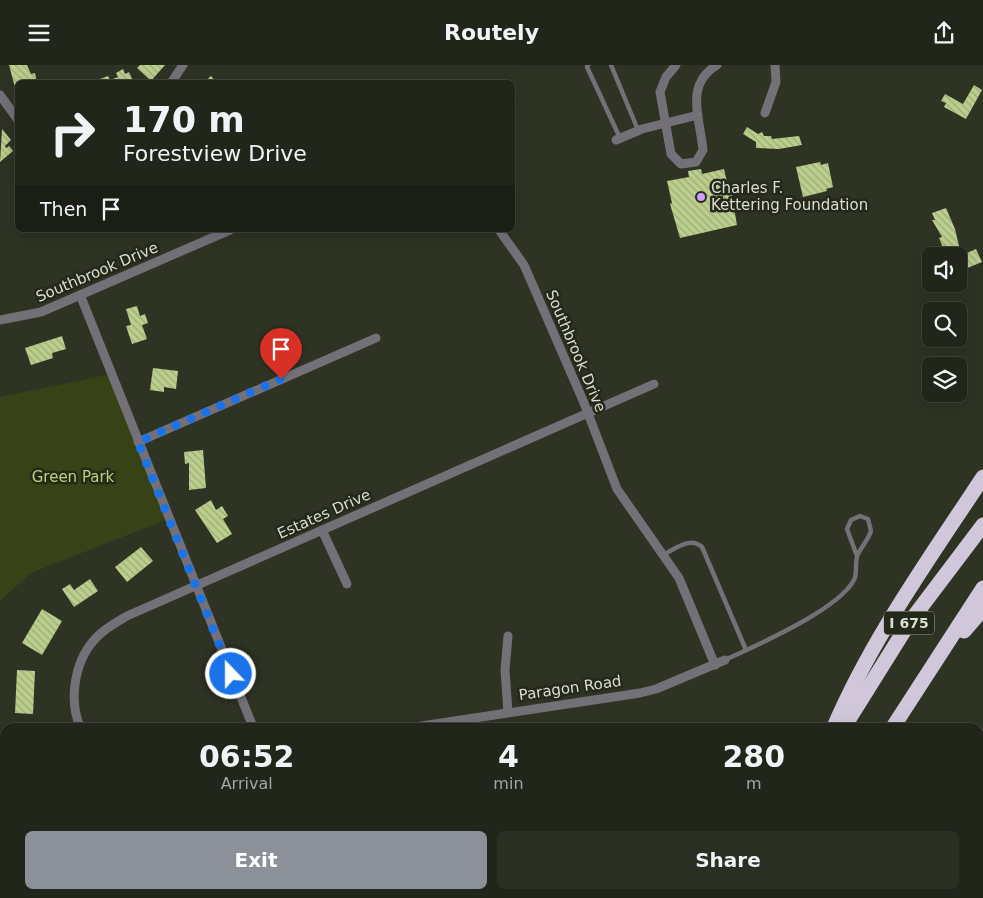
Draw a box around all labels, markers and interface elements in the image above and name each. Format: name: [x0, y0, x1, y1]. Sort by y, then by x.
icon: menu: [25, 19, 53, 47]
icon: share: [930, 19, 958, 47]
text: Routely: [444, 20, 539, 45]
icon: right: [40, 100, 105, 165]
text: 170 m: [123, 100, 245, 140]
text: Forestview Drive: [123, 141, 307, 166]
place label: Charles F. Kettering Foundation: [711, 179, 868, 214]
marker: Charles F. Kettering Foundation: [695, 191, 707, 203]
icon: arrive: [97, 195, 125, 223]
text: Then: [40, 198, 87, 220]
street label: Southbrook Drive: [33, 238, 161, 306]
map controls: [922, 247, 967, 402]
button: sound: [922, 247, 967, 292]
street label: Southbrook Drive: [542, 287, 610, 415]
button: search: [922, 302, 967, 347]
pin: [260, 328, 302, 379]
icon: arrive: [267, 335, 295, 363]
button: layers: [922, 357, 967, 402]
park label: Green Park: [32, 468, 115, 486]
street label: Estates Drive: [275, 485, 373, 543]
road number: I 675: [884, 611, 934, 635]
position arrow: [204, 647, 256, 699]
street label: Paragon Road: [517, 672, 623, 704]
text: 06:52: [199, 739, 294, 774]
text: 4: [498, 739, 519, 774]
text: 280: [722, 739, 785, 774]
text: Arrival: [221, 774, 273, 793]
text: min: [493, 774, 524, 793]
text: m: [746, 774, 762, 793]
button: Exit: [25, 831, 487, 889]
button: Share: [497, 831, 959, 889]

